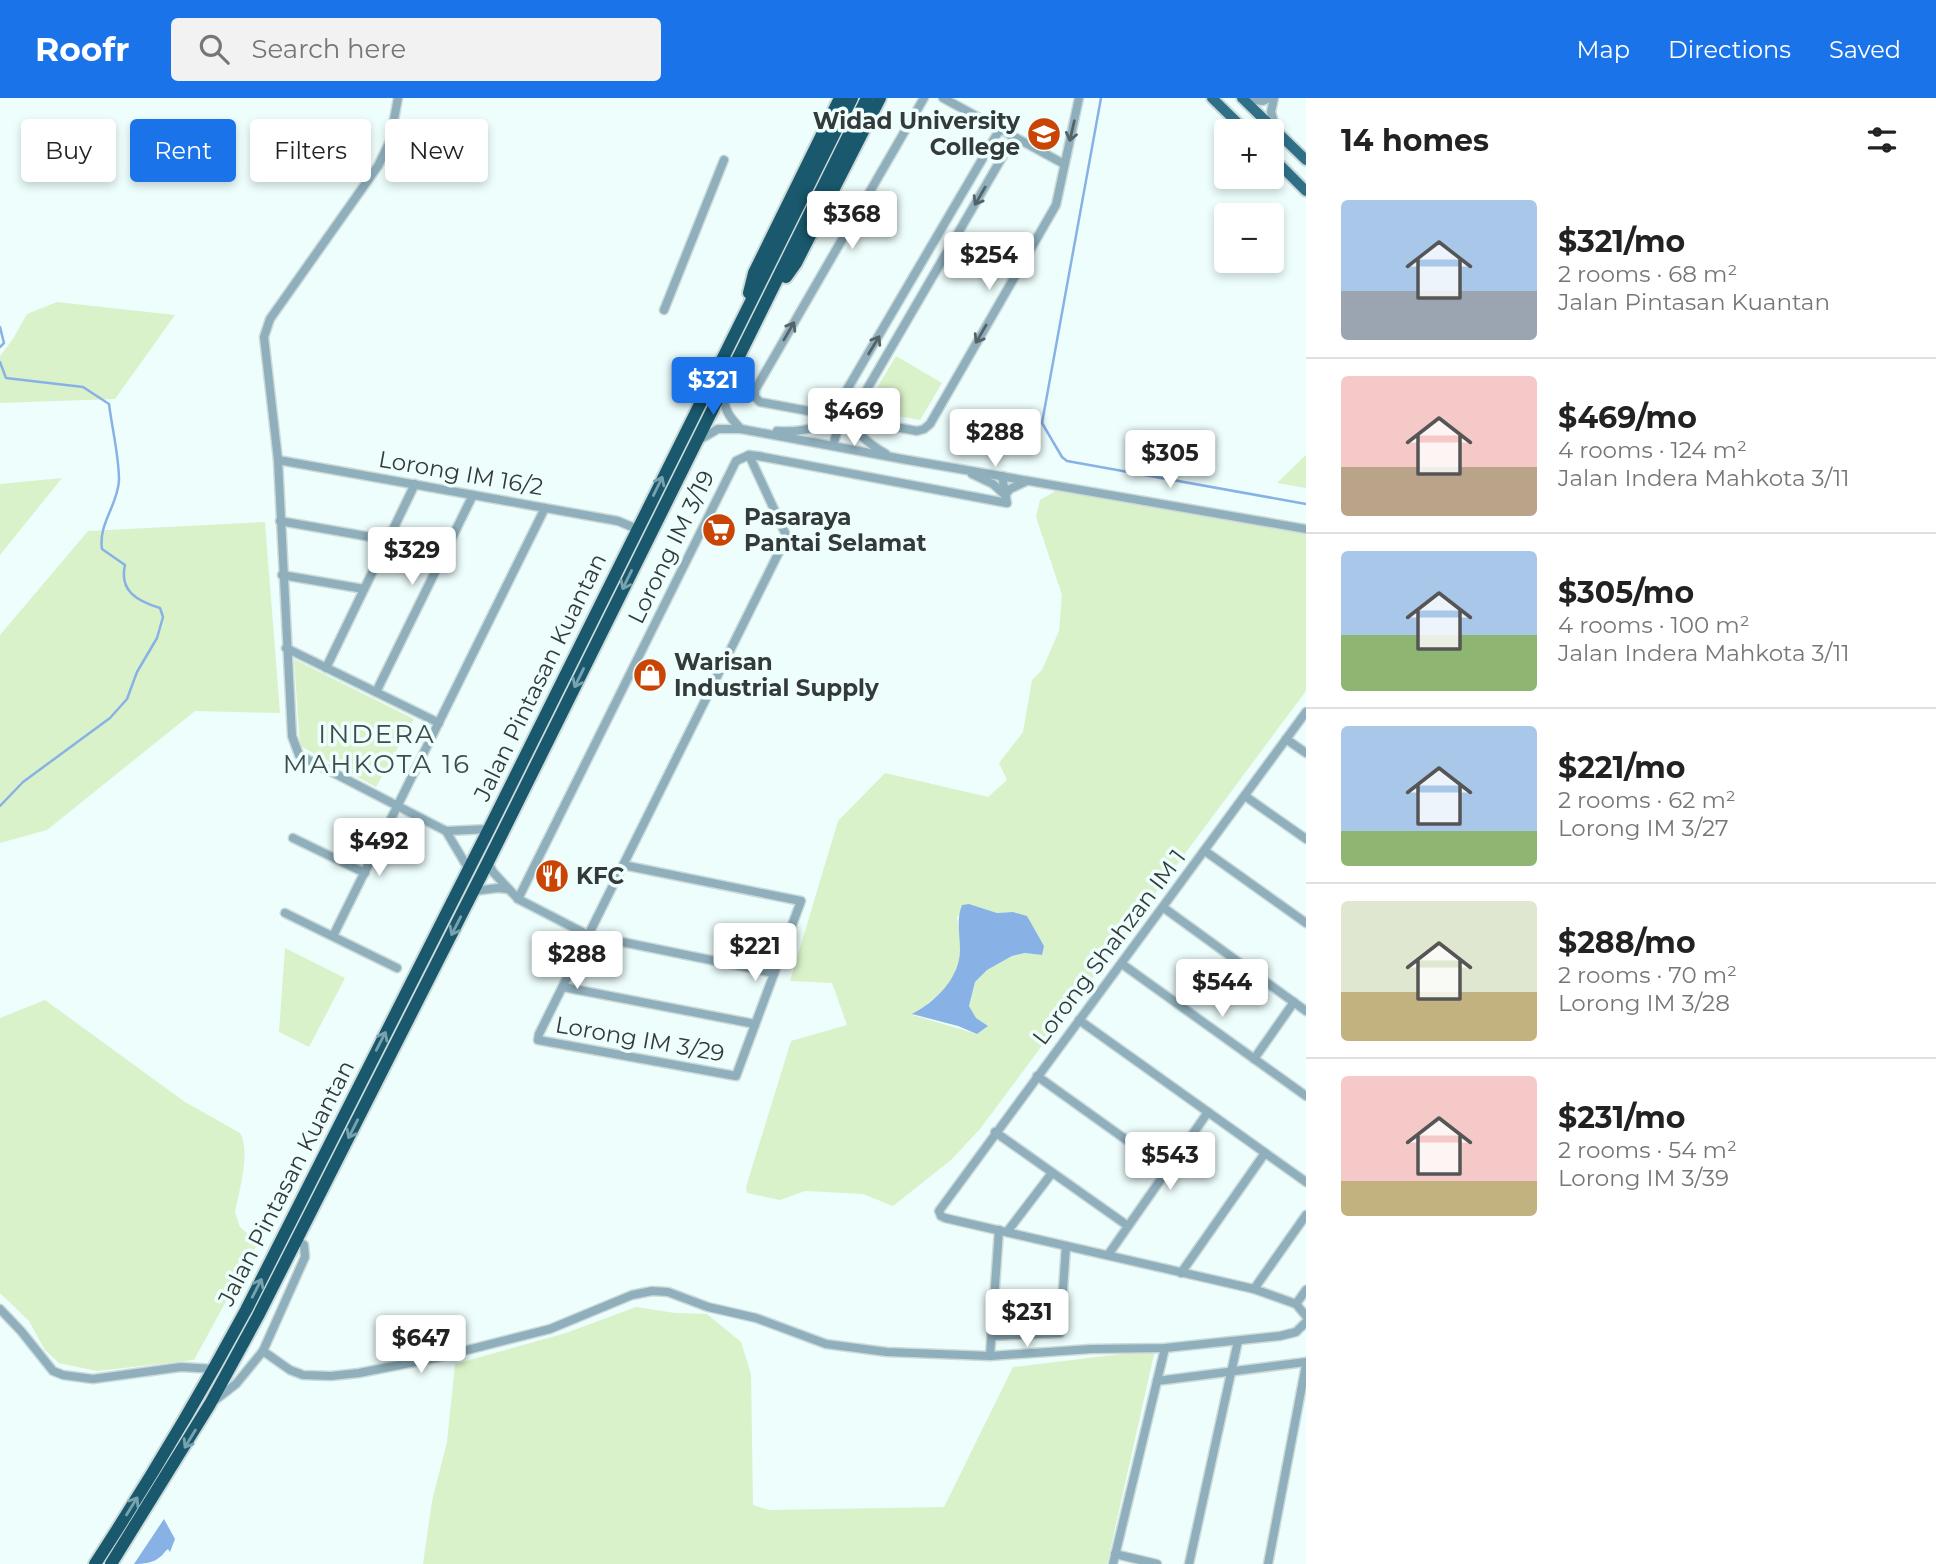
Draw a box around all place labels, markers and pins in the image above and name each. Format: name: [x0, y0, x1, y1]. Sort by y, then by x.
place label: Widad University College: [813, 107, 1020, 161]
school or university icon: Widad University College: [1025, 115, 1063, 153]
pin: $368: [811, 192, 893, 251]
pin: $254: [948, 232, 1030, 292]
pin: $321: [672, 358, 754, 417]
pin: $469: [813, 388, 895, 448]
pin: $288: [954, 410, 1036, 469]
pin: $305: [1129, 430, 1211, 490]
place label: Pasaraya Pantai Selamat: [744, 503, 926, 557]
supermarket icon: Pasaraya Pantai Selamat: [700, 511, 738, 549]
pin: $329: [371, 528, 453, 587]
place label: Warisan Industrial Supply: [674, 648, 879, 702]
shop icon: Warisan Industrial Supply: [631, 656, 669, 694]
pin: $492: [338, 818, 420, 878]
restaurant icon: KFC: [533, 857, 571, 895]
place label: KFC: [576, 862, 625, 890]
pin: $221: [714, 924, 796, 983]
pin: $288: [536, 932, 618, 991]
pin: $544: [1181, 960, 1263, 1019]
pin: $543: [1129, 1132, 1211, 1192]
pin: $231: [986, 1290, 1068, 1349]
pin: $647: [380, 1316, 462, 1375]

